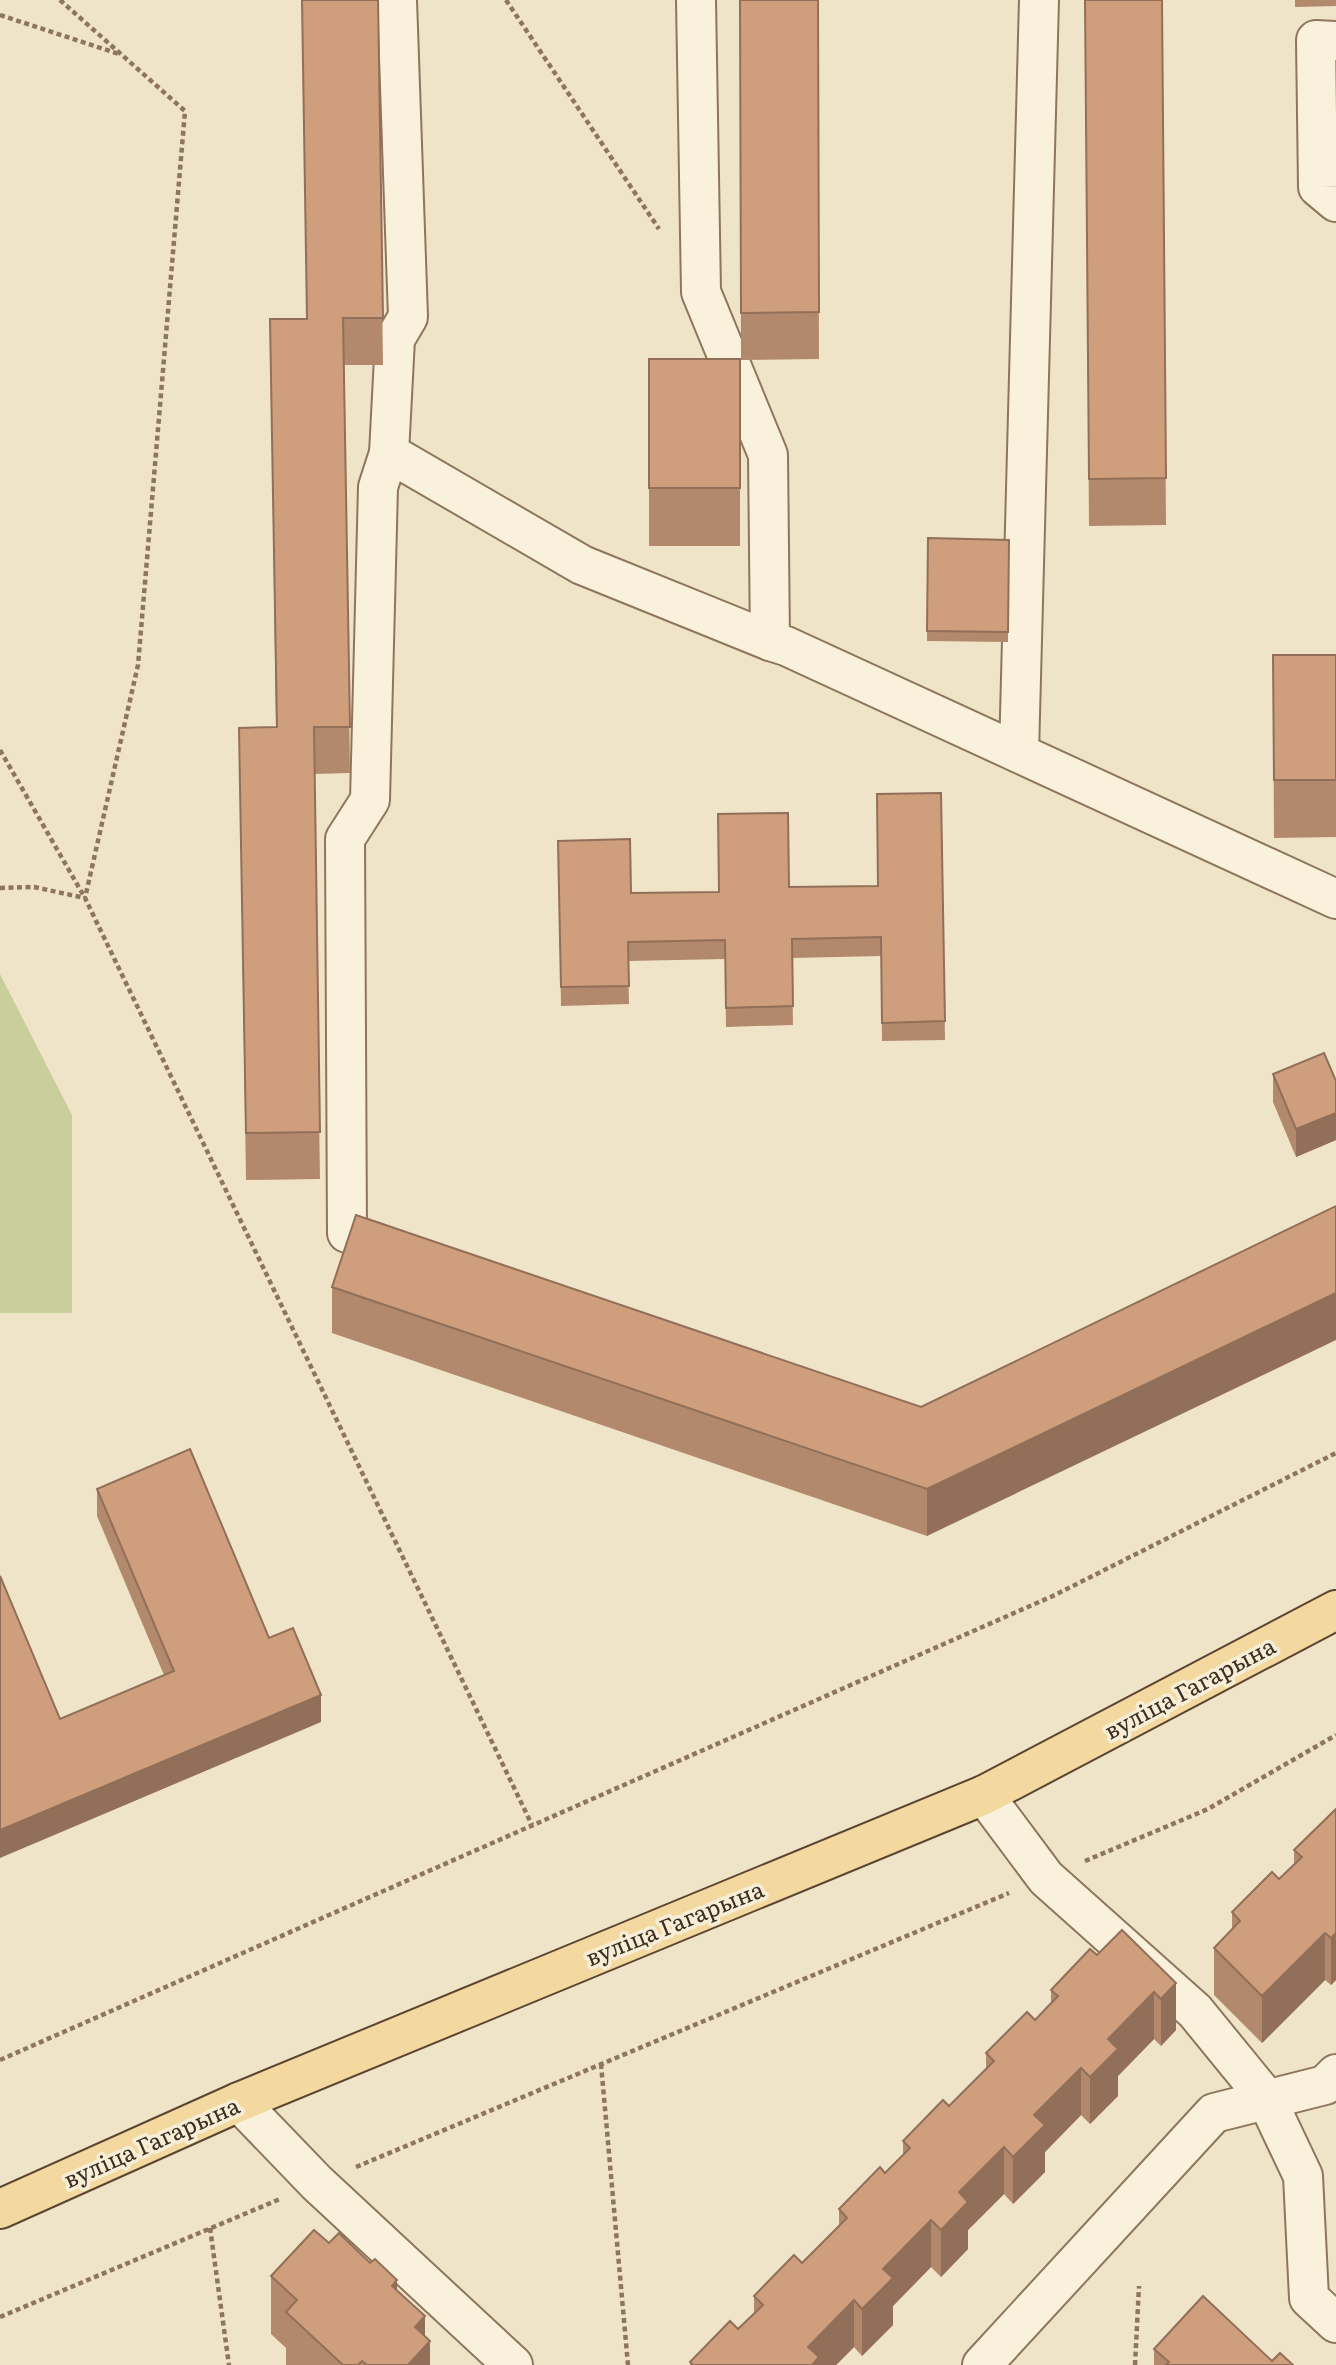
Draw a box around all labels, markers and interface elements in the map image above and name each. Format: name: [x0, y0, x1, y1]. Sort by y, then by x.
street label: вуліца Гагарына: [1097, 1627, 1281, 1747]
street label: вуліца Гагарына: [580, 1871, 769, 1973]
street label: вуліца Гагарына: [58, 2087, 245, 2195]

